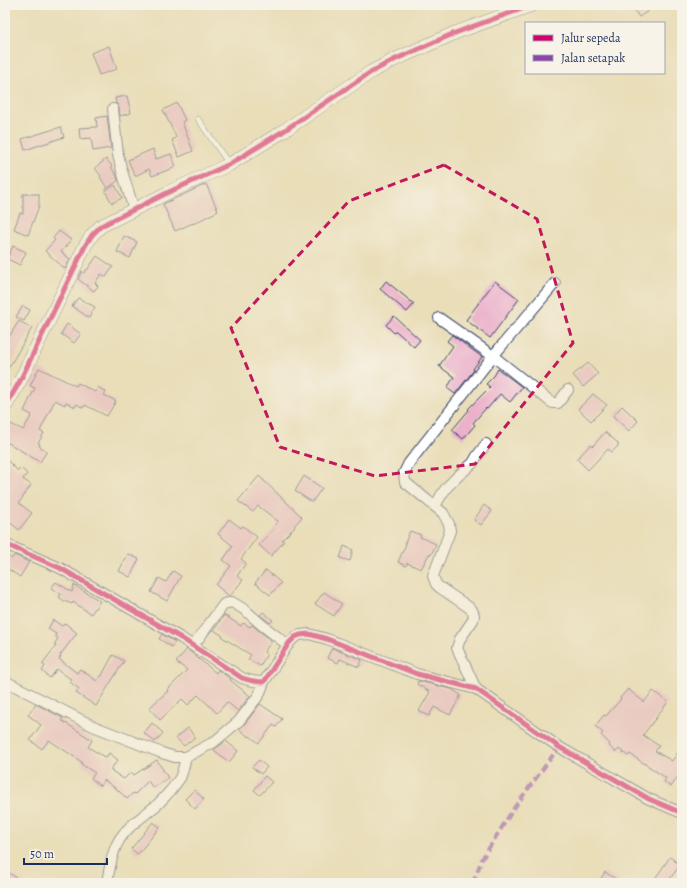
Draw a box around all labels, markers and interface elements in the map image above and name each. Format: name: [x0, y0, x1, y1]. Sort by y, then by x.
legend: [525, 22, 665, 74]
text: Jalur sepeda: [561, 30, 621, 46]
text: Jalan setapak: [561, 50, 625, 66]
scale bar: [24, 840, 107, 866]
text: 50 m: [30, 846, 54, 862]

